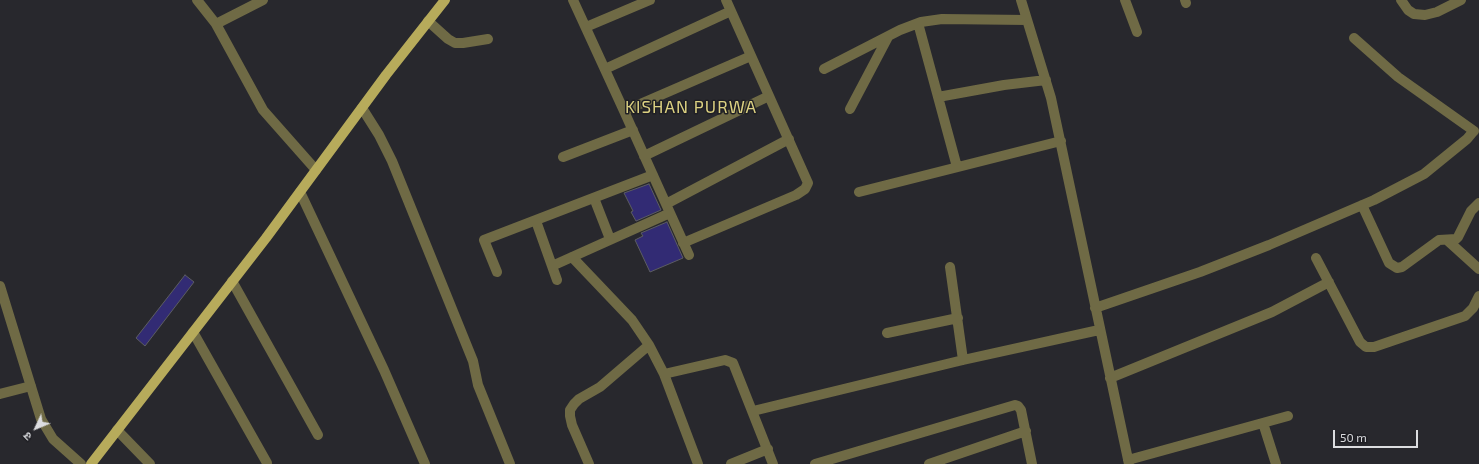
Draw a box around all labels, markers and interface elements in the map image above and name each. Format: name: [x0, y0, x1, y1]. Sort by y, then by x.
district label: KISHAN PURWA: [625, 97, 757, 117]
north arrow: [16, 408, 56, 448]
scale bar: [1335, 422, 1420, 448]
text: उ: [20, 430, 34, 444]
text: 50 m: [1340, 430, 1367, 444]

